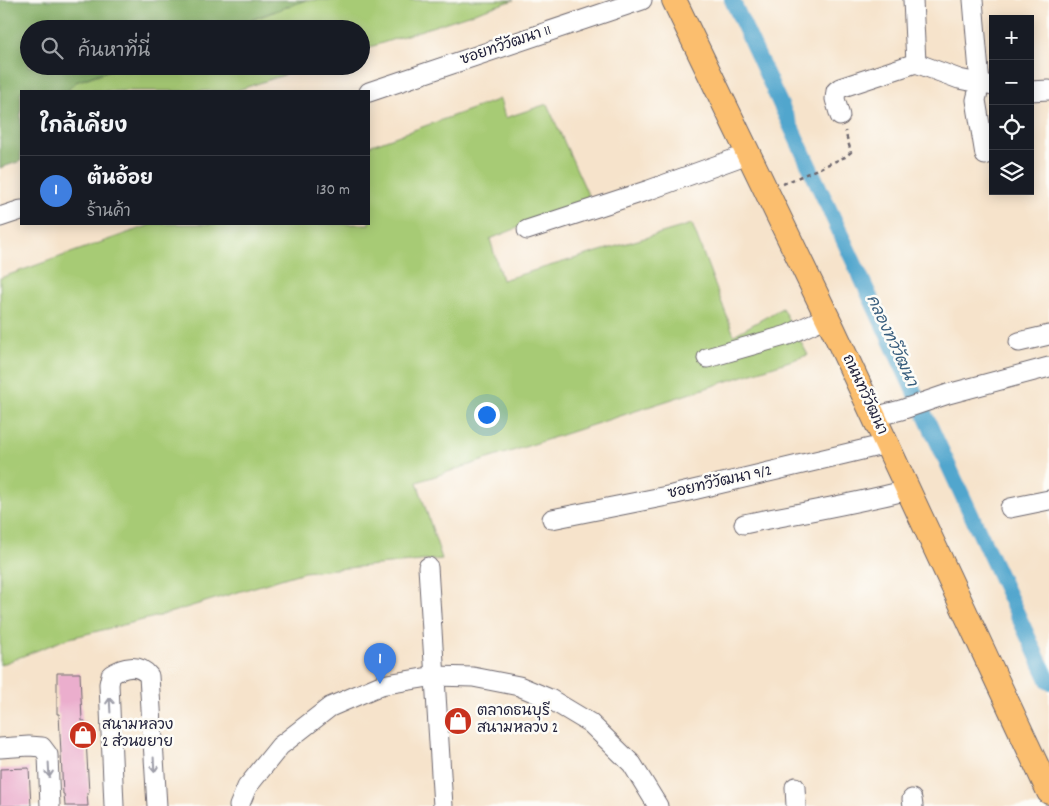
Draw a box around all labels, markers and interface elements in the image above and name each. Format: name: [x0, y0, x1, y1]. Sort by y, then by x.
map controls: [989, 15, 1034, 195]
button: +: [989, 15, 1034, 60]
search box: [20, 20, 370, 75]
street label: ซอยทวีวัฒนา 11: [458, 20, 554, 72]
icon: search: [38, 34, 66, 62]
text: ค้นหาที่นี่: [78, 39, 150, 66]
button: −: [989, 60, 1034, 105]
button: locate: [989, 105, 1034, 150]
text: ใกล้เคียง: [40, 113, 127, 143]
button: layers: [989, 150, 1034, 195]
text: ต้นอ้อย: [87, 167, 153, 194]
text: 1: [54, 179, 58, 202]
text: 130 m: [316, 179, 350, 202]
text: ร้านค้า: [87, 201, 131, 224]
water label: คลองทวีวัฒนา: [860, 291, 923, 392]
street label: ถนนทวีวัฒนา: [836, 351, 892, 439]
your location: [474, 402, 500, 428]
street label: ซอยทวีวัฒนา 9/2: [666, 460, 774, 506]
pin: 1: [364, 643, 396, 684]
one-way arrow: [105, 697, 114, 713]
place label: ตลาดธนบุรี สนามหลวง 2: [477, 701, 558, 740]
shop icon: ตลาดธนบุรี สนามหลวง 2: [443, 706, 473, 736]
place label: สนามหลวง 2 ส่วนขยาย: [102, 715, 173, 754]
shop icon: สนามหลวง 2 ส่วนขยาย: [68, 720, 98, 750]
one-way arrow: [150, 757, 159, 773]
one-way arrow: [44, 761, 53, 777]

